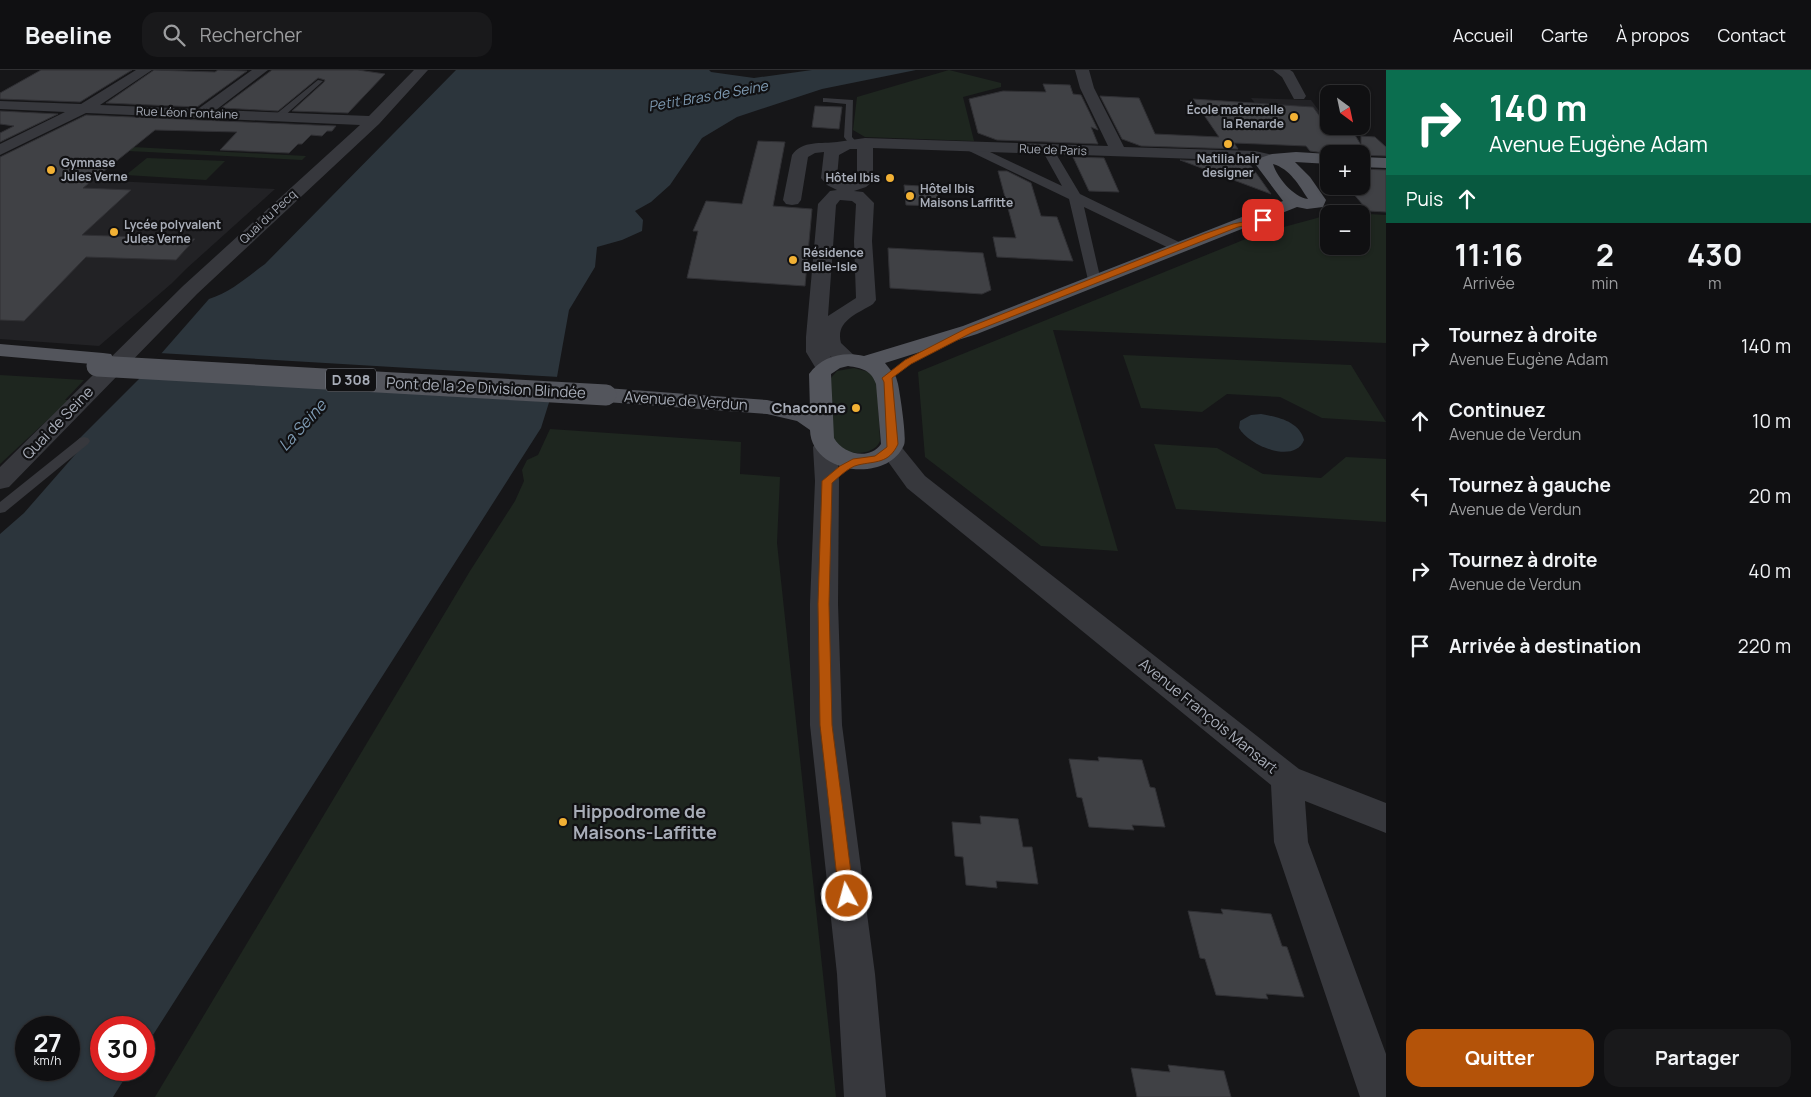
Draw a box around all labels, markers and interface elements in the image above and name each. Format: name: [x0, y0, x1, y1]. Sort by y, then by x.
search box: [142, 12, 492, 57]
text: Beeline: [25, 18, 112, 51]
icon: search: [160, 21, 188, 49]
text: Rechercher: [200, 22, 302, 48]
text: Accueil: [1453, 23, 1513, 47]
text: Carte: [1541, 23, 1588, 47]
text: À propos: [1616, 23, 1689, 47]
text: Contact: [1717, 23, 1786, 47]
water label: Petit Bras de Seine: [647, 76, 770, 115]
text: 140 m: [1489, 84, 1587, 132]
north arrow: [1320, 85, 1370, 135]
map controls: [1320, 85, 1370, 255]
icon: right: [1406, 90, 1471, 155]
place label: École maternelle la Renarde: [1187, 101, 1284, 132]
street label: Rue Léon Fontaine: [136, 102, 238, 123]
marker: École maternelle la Renarde: [1288, 111, 1300, 123]
text: Avenue Eugène Adam: [1489, 129, 1708, 159]
marker: Natilia hair designer: [1222, 138, 1234, 150]
street label: Rue de Paris: [1019, 140, 1087, 159]
button: +: [1320, 145, 1370, 195]
place label: Natilia hair designer: [1197, 150, 1260, 181]
place label: Gymnase Jules Verne: [61, 154, 128, 185]
marker: Gymnase Jules Verne: [45, 164, 57, 176]
place label: Hôtel Ibis: [825, 169, 880, 186]
marker: Hôtel Ibis: [884, 172, 896, 184]
place label: Hôtel Ibis Maisons Laffitte: [920, 180, 1013, 211]
icon: ahead: [1453, 185, 1481, 213]
street label: Quai du Pecq: [235, 186, 300, 248]
text: Puis: [1406, 186, 1443, 212]
marker: Hôtel Ibis Maisons Laffitte: [904, 190, 916, 202]
pin: [1242, 199, 1284, 241]
button: −: [1320, 205, 1370, 255]
icon: arrive: [1249, 206, 1277, 234]
place label: Lycée polyvalent Jules Verne: [124, 216, 221, 247]
marker: Lycée polyvalent Jules Verne: [108, 226, 120, 238]
text: 11:16: [1455, 234, 1523, 275]
text: 2: [1596, 234, 1614, 275]
text: 430: [1687, 234, 1742, 275]
place label: Résidence Belle-Isle: [803, 244, 864, 275]
marker: Résidence Belle-Isle: [787, 254, 799, 266]
text: Arrivée: [1463, 272, 1515, 294]
text: min: [1592, 272, 1618, 294]
text: m: [1708, 272, 1721, 294]
text: Tournez à droite: [1449, 322, 1597, 348]
icon: right: [1406, 332, 1434, 360]
text: 140 m: [1741, 333, 1791, 359]
text: Avenue Eugène Adam: [1449, 348, 1608, 370]
road number: D 308: [326, 368, 376, 392]
street label: Pont de la 2e Division Blindée: [386, 372, 587, 403]
street label: Quai de Seine: [17, 381, 98, 464]
street label: Avenue de Verdun: [624, 386, 749, 415]
water label: La Seine: [273, 393, 332, 455]
place label: Chaconne: [772, 397, 846, 418]
text: Continuez: [1449, 397, 1546, 423]
marker: Chaconne: [850, 402, 862, 414]
icon: ahead: [1406, 407, 1434, 435]
text: 10 m: [1752, 408, 1791, 434]
text: Avenue de Verdun: [1449, 423, 1581, 445]
text: Tournez à gauche: [1449, 472, 1611, 498]
icon: left: [1406, 482, 1434, 510]
text: 20 m: [1749, 483, 1791, 509]
text: Avenue de Verdun: [1449, 498, 1581, 520]
text: Tournez à droite: [1449, 547, 1597, 573]
icon: right: [1406, 557, 1434, 585]
text: 40 m: [1748, 558, 1791, 584]
text: Avenue de Verdun: [1449, 573, 1581, 595]
icon: arrive: [1406, 632, 1434, 660]
text: Arrivée à destination: [1449, 633, 1641, 659]
text: 220 m: [1738, 633, 1791, 659]
street label: Avenue François Mansart: [1134, 653, 1282, 778]
place label: Hippodrome de Maisons-Laffitte: [573, 799, 717, 844]
marker: Hippodrome de Maisons-Laffitte: [557, 816, 569, 828]
position arrow: [820, 869, 872, 921]
speed limit sign: 30: [90, 1016, 155, 1081]
text: 27: [33, 1025, 62, 1060]
button: Quitter: [1406, 1029, 1594, 1087]
button: Partager: [1604, 1029, 1791, 1087]
text: km/h: [34, 1052, 61, 1069]

